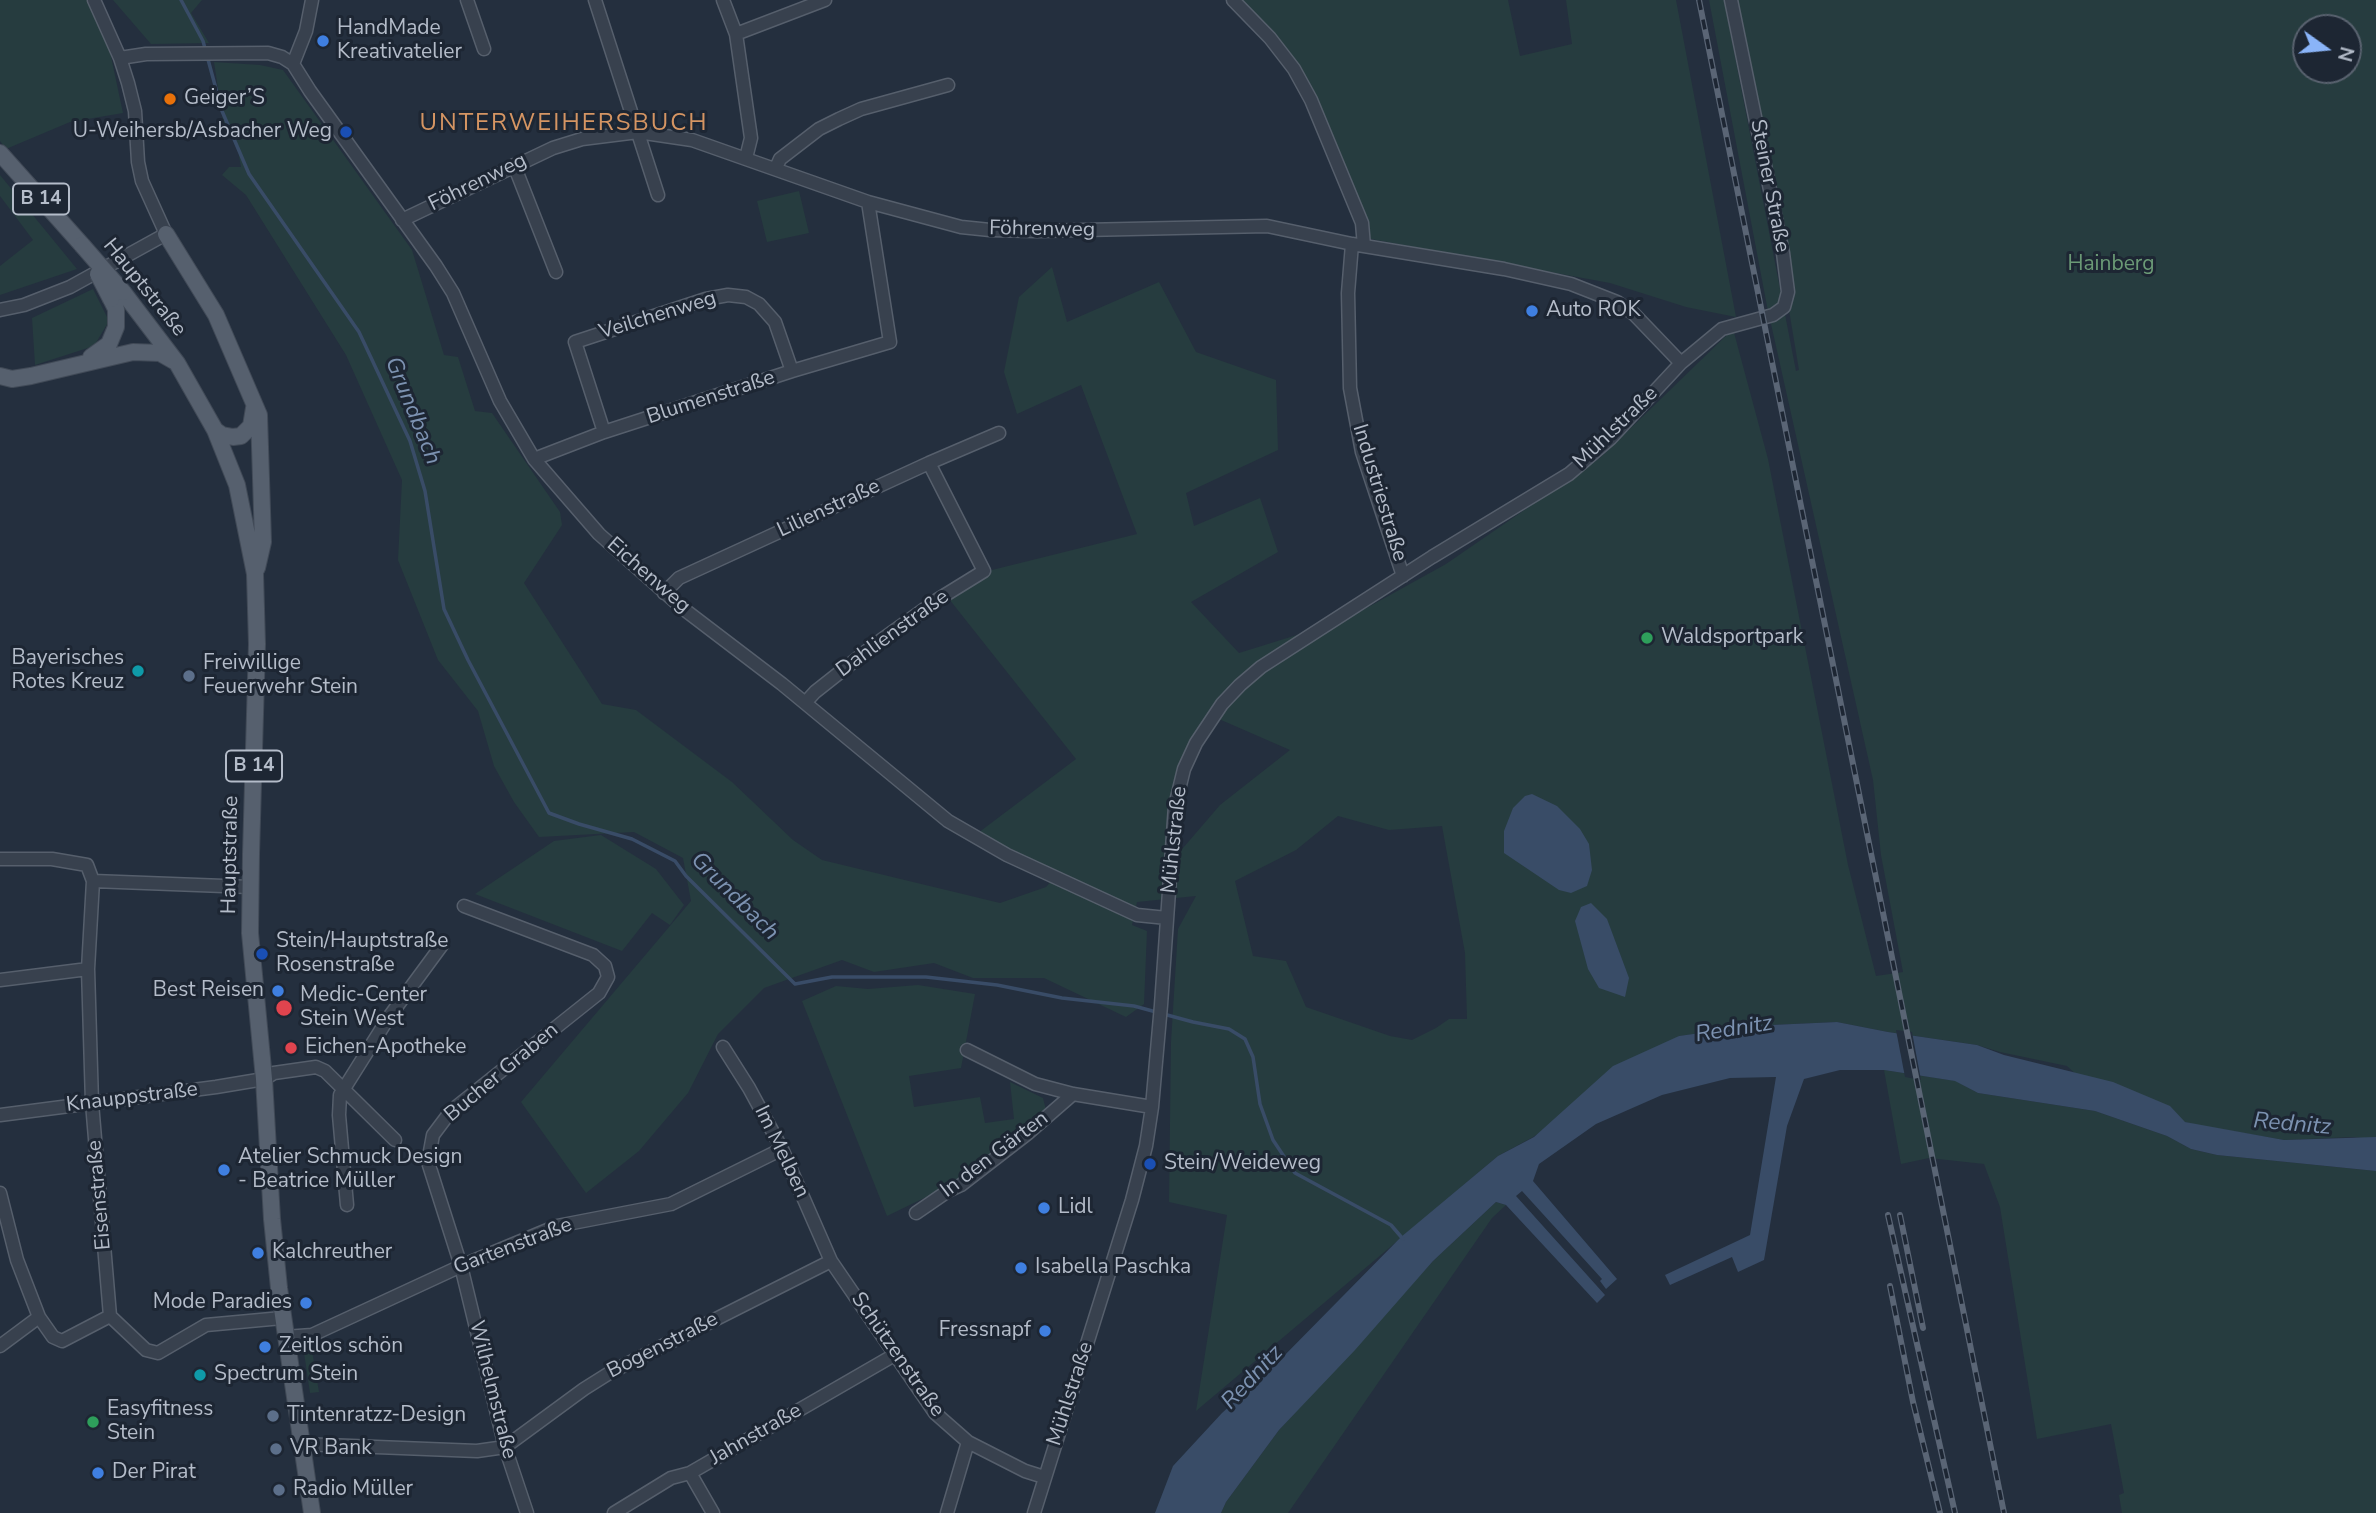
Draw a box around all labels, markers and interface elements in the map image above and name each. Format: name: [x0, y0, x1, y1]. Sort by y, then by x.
north arrow: [2292, 14, 2362, 84]
place label: HandMade Kreativatelier: [337, 16, 462, 66]
marker: HandMade Kreativatelier: [315, 33, 331, 49]
text: N: [2331, 44, 2360, 64]
place label: Geiger’S: [184, 86, 265, 112]
marker: Geiger’S: [162, 91, 178, 107]
district label: UNTERWEIHERSBUCH: [421, 110, 707, 138]
street label: Steiner Straße: [1744, 117, 1794, 255]
place label: U-Weihersb/Asbacher Weg: [73, 119, 332, 145]
marker: U-Weihersb/Asbacher Weg: [338, 124, 354, 140]
street label: Föhrenweg: [425, 148, 531, 218]
road number: B 14: [13, 183, 69, 214]
street label: Föhrenweg: [989, 216, 1095, 244]
street label: Hauptstraße: [97, 234, 191, 342]
park label: Hainberg: [2067, 252, 2155, 278]
street label: Veilchenweg: [596, 286, 720, 346]
place label: Auto ROK: [1546, 298, 1641, 324]
marker: Auto ROK: [1524, 303, 1540, 319]
water label: Grundbach: [378, 353, 446, 469]
street label: Blumenstraße: [644, 365, 778, 431]
street label: Mühlstraße: [1568, 382, 1664, 474]
street label: Industriestraße: [1346, 421, 1412, 565]
street label: Lilienstraße: [774, 474, 884, 544]
street label: Eichenweg: [601, 533, 695, 619]
street label: Dahlienstraße: [832, 585, 954, 683]
place label: Waldsportpark: [1661, 625, 1803, 651]
marker: Waldsportpark: [1639, 630, 1655, 646]
place label: Bayerisches Rotes Kreuz: [12, 646, 124, 696]
place label: Freiwillige Feuerwehr Stein: [203, 651, 358, 701]
marker: Bayerisches Rotes Kreuz: [130, 663, 146, 679]
marker: Freiwillige Feuerwehr Stein: [181, 668, 197, 684]
road number: B 14: [226, 750, 282, 782]
street label: Mühlstraße: [1157, 785, 1193, 895]
street label: Hauptstraße: [217, 796, 245, 914]
water label: Grundbach: [684, 847, 784, 947]
place label: Stein/Hauptstraße Rosenstraße: [276, 929, 448, 979]
marker: Stein/Hauptstraße Rosenstraße: [254, 946, 270, 962]
place label: Best Reisen: [153, 978, 264, 1004]
marker: Best Reisen: [270, 983, 286, 999]
place label: Medic-Center Stein West: [300, 983, 427, 1033]
marker: Medic-Center Stein West: [274, 998, 294, 1018]
water label: Rednitz: [1693, 1010, 1775, 1050]
street label: Bucher Graben: [440, 1018, 564, 1128]
place label: Eichen-Apotheke: [305, 1035, 466, 1061]
marker: Eichen-Apotheke: [283, 1040, 299, 1056]
street label: Knauppstraße: [65, 1077, 199, 1119]
street label: Im Melben: [748, 1102, 814, 1202]
street label: In den Gärten: [936, 1106, 1054, 1204]
water label: Rednitz: [2252, 1108, 2332, 1142]
street label: Eisenstraße: [83, 1139, 117, 1251]
place label: Atelier Schmuck Design - Beatrice Müller: [238, 1145, 463, 1195]
place label: Stein/Weideweg: [1164, 1151, 1321, 1177]
marker: Stein/Weideweg: [1142, 1156, 1158, 1172]
marker: Atelier Schmuck Design - Beatrice Müller: [216, 1162, 232, 1178]
place label: Lidl: [1058, 1195, 1093, 1221]
marker: Lidl: [1036, 1200, 1052, 1216]
street label: Gartenstraße: [450, 1213, 576, 1281]
place label: Kalchreuther: [272, 1240, 392, 1266]
marker: Kalchreuther: [250, 1245, 266, 1261]
place label: Isabella Paschka: [1035, 1255, 1191, 1281]
marker: Isabella Paschka: [1013, 1260, 1029, 1276]
street label: Schützenstraße: [845, 1288, 949, 1422]
place label: Mode Paradies: [153, 1290, 292, 1316]
marker: Mode Paradies: [298, 1295, 314, 1311]
street label: Bogenstraße: [603, 1307, 723, 1385]
street label: Wilhelmstraße: [463, 1318, 521, 1462]
place label: Fressnapf: [939, 1318, 1031, 1344]
marker: Fressnapf: [1037, 1323, 1053, 1339]
place label: Zeitlos schön: [279, 1334, 403, 1360]
marker: Zeitlos schön: [257, 1339, 273, 1355]
street label: Mühlstraße: [1042, 1339, 1100, 1449]
water label: Rednitz: [1216, 1340, 1290, 1416]
place label: Spectrum Stein: [214, 1362, 358, 1388]
marker: Spectrum Stein: [192, 1367, 208, 1383]
place label: Easyfitness Stein: [107, 1397, 213, 1447]
street label: Jahnstraße: [706, 1399, 806, 1471]
place label: Tintenratzz-Design: [287, 1403, 466, 1429]
marker: Tintenratzz-Design: [265, 1408, 281, 1424]
marker: Easyfitness Stein: [85, 1414, 101, 1430]
place label: VR Bank: [290, 1436, 372, 1462]
marker: VR Bank: [268, 1441, 284, 1457]
place label: Der Pirat: [112, 1460, 196, 1486]
marker: Der Pirat: [90, 1465, 106, 1481]
place label: Radio Müller: [293, 1477, 413, 1503]
marker: Radio Müller: [271, 1482, 287, 1498]

